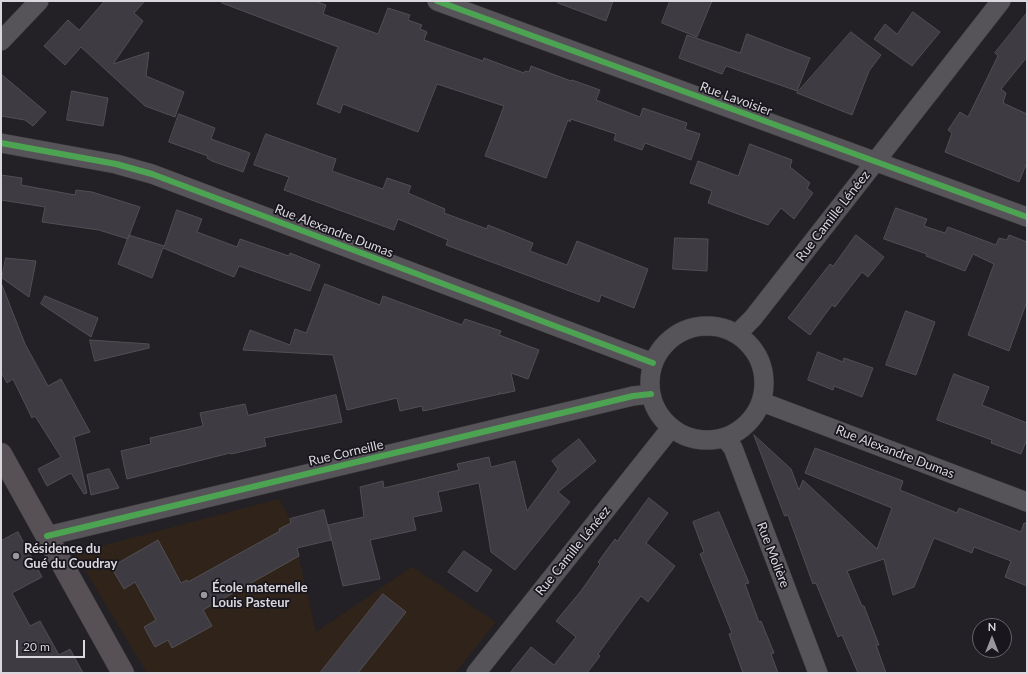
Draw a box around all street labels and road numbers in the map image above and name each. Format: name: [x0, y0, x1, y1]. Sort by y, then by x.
street label: Rue Lavoisier: [698, 79, 774, 119]
street label: Rue Camille Lénéez: [793, 168, 873, 264]
street label: Rue Alexandre Dumas: [272, 201, 396, 261]
street label: Rue Alexandre Dumas: [833, 422, 957, 482]
street label: Rue Corneille: [307, 437, 385, 469]
street label: Rue Camille Lénéez: [532, 503, 614, 599]
street label: Rue Molière: [753, 520, 793, 590]

